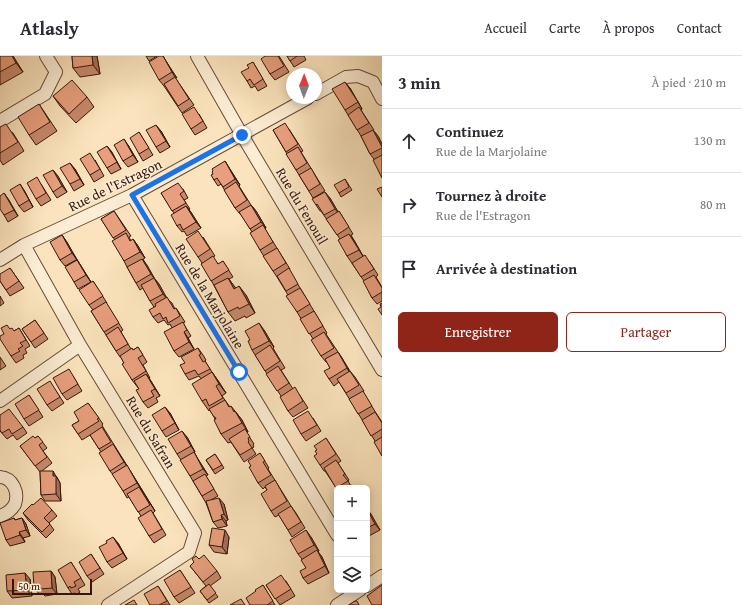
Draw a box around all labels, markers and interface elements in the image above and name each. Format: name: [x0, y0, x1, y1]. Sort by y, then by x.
text: Atlasly: [20, 14, 79, 42]
text: Accueil: [484, 18, 527, 38]
text: Carte: [549, 18, 581, 38]
text: À propos: [603, 18, 655, 38]
text: Contact: [677, 18, 722, 38]
north arrow: [286, 68, 322, 104]
text: 3 min: [398, 70, 440, 95]
text: À pied · 210 m: [651, 73, 726, 92]
text: Continuez: [436, 121, 504, 142]
route end: [233, 126, 251, 144]
icon: ahead: [398, 130, 420, 152]
text: 130 m: [694, 131, 726, 150]
text: Rue de la Marjolaine: [436, 142, 547, 161]
street label: Rue de l'Estragon: [65, 154, 165, 216]
street label: Rue du Fenouil: [271, 164, 333, 248]
text: Tournez à droite: [436, 185, 546, 206]
icon: right: [398, 194, 420, 216]
text: 80 m: [700, 195, 726, 214]
text: Rue de l'Estragon: [436, 206, 530, 225]
street label: Rue de la Marjolaine: [171, 240, 250, 353]
icon: arrive: [398, 258, 420, 280]
text: Arrivée à destination: [436, 258, 577, 279]
button: Enregistrer: [398, 312, 558, 352]
button: Partager: [566, 312, 726, 352]
route start: [230, 363, 248, 381]
street label: Rue du Safran: [121, 392, 181, 472]
map controls: [334, 485, 370, 593]
button: +: [334, 485, 370, 521]
button: −: [334, 521, 370, 557]
button: layers: [334, 557, 370, 593]
scale bar: [12, 577, 92, 596]
text: 50 m: [18, 578, 40, 594]

